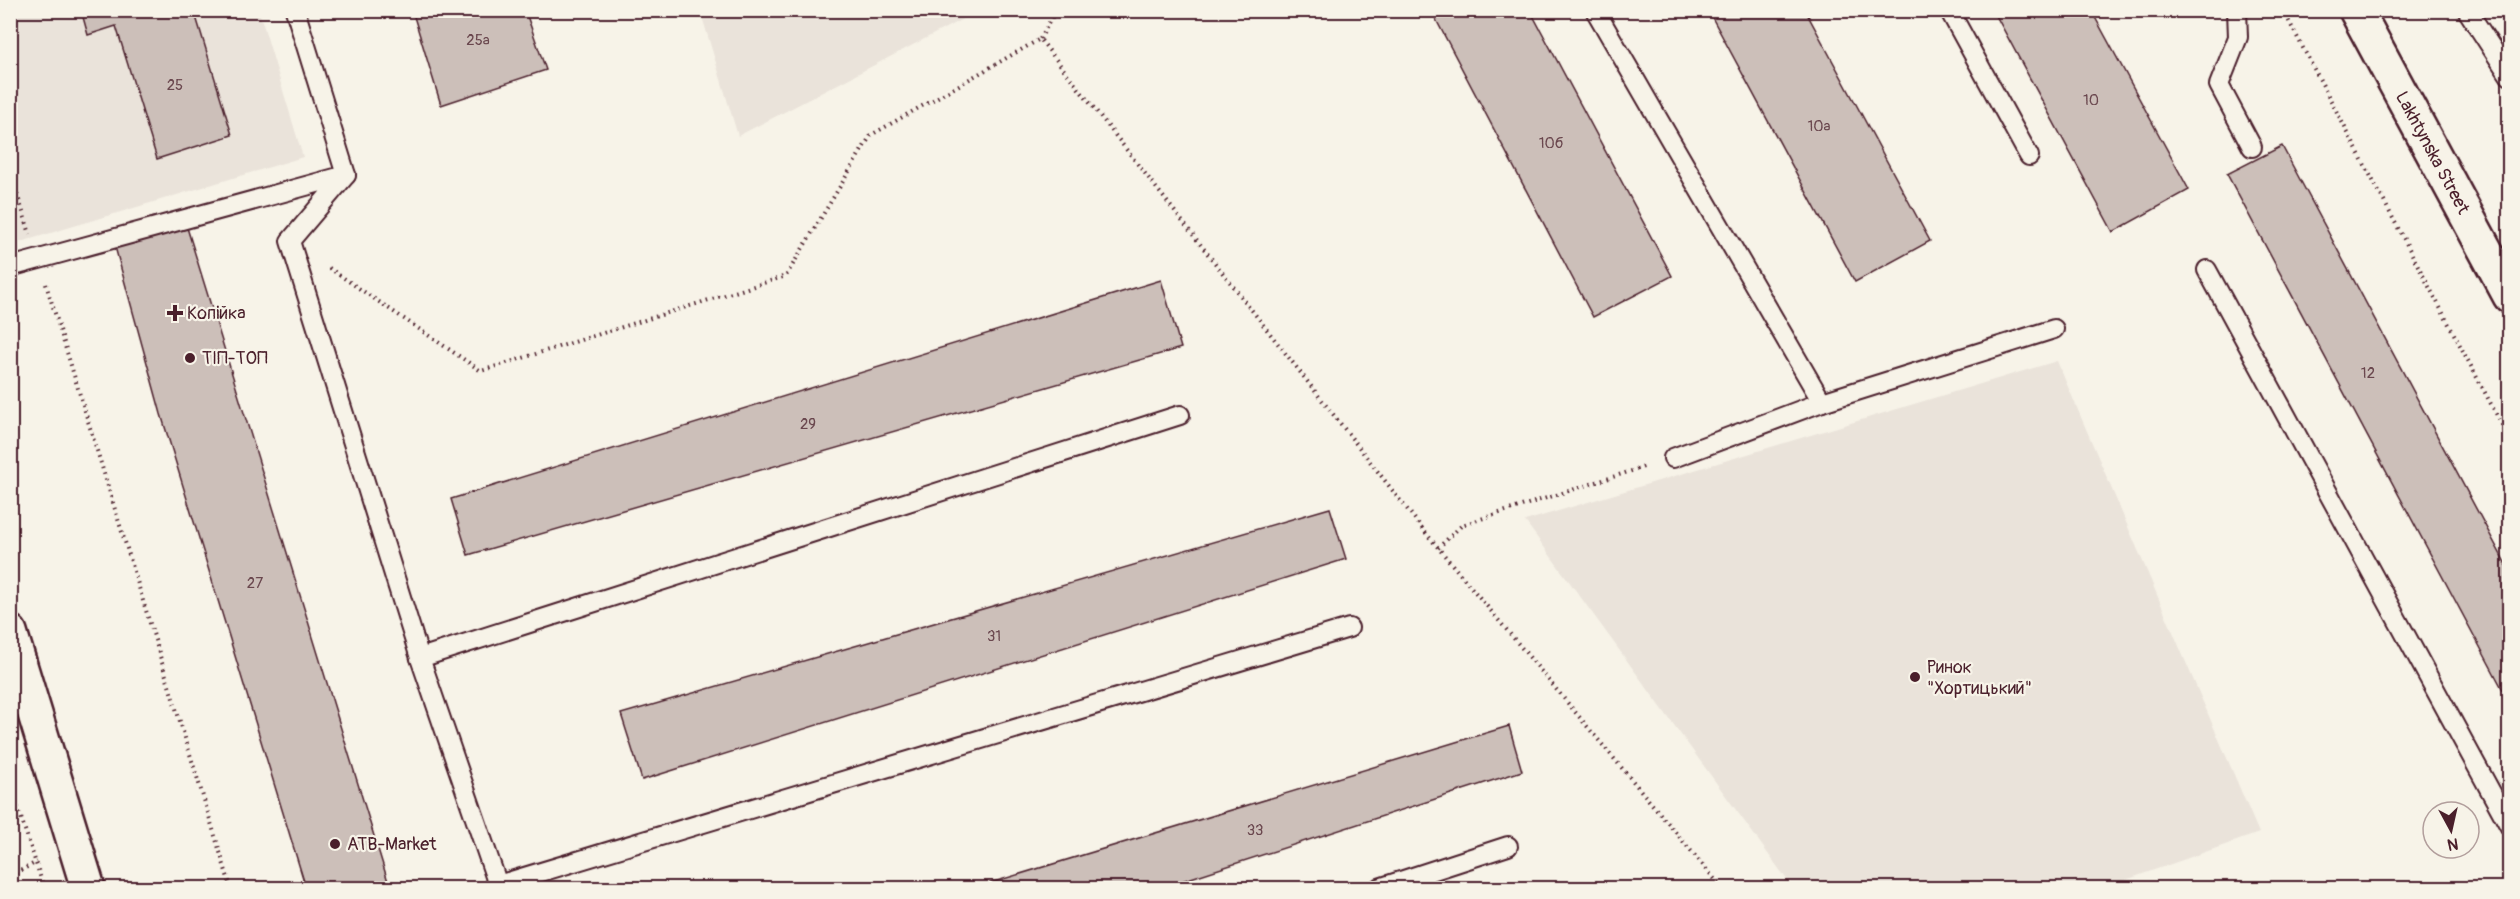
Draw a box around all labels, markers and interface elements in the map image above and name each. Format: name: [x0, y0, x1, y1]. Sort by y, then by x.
house number: 25а: [466, 31, 490, 50]
house number: 25: [167, 76, 183, 95]
street label: Lakhtynska Street: [2390, 87, 2476, 219]
house number: 10: [2083, 91, 2099, 110]
house number: 10а: [1807, 117, 1831, 136]
house number: 10б: [1539, 134, 1564, 153]
place label: Копійка: [187, 302, 246, 325]
marker: Копійка: [168, 306, 182, 320]
place label: ТІП-ТОП: [202, 347, 268, 370]
marker: ТІП-ТОП: [183, 351, 197, 365]
house number: 12: [2361, 364, 2375, 383]
house number: 29: [800, 415, 816, 434]
house number: 27: [247, 574, 263, 593]
house number: 31: [987, 627, 1001, 646]
place label: Ринок "Хортицький": [1927, 656, 2032, 700]
marker: Ринок "Хортицький": [1908, 670, 1922, 684]
north arrow: [2421, 800, 2481, 860]
house number: 33: [1247, 821, 1263, 840]
place label: ATB-Market: [347, 833, 437, 856]
text: N: [2446, 833, 2460, 855]
marker: ATB-Market: [328, 837, 342, 851]

